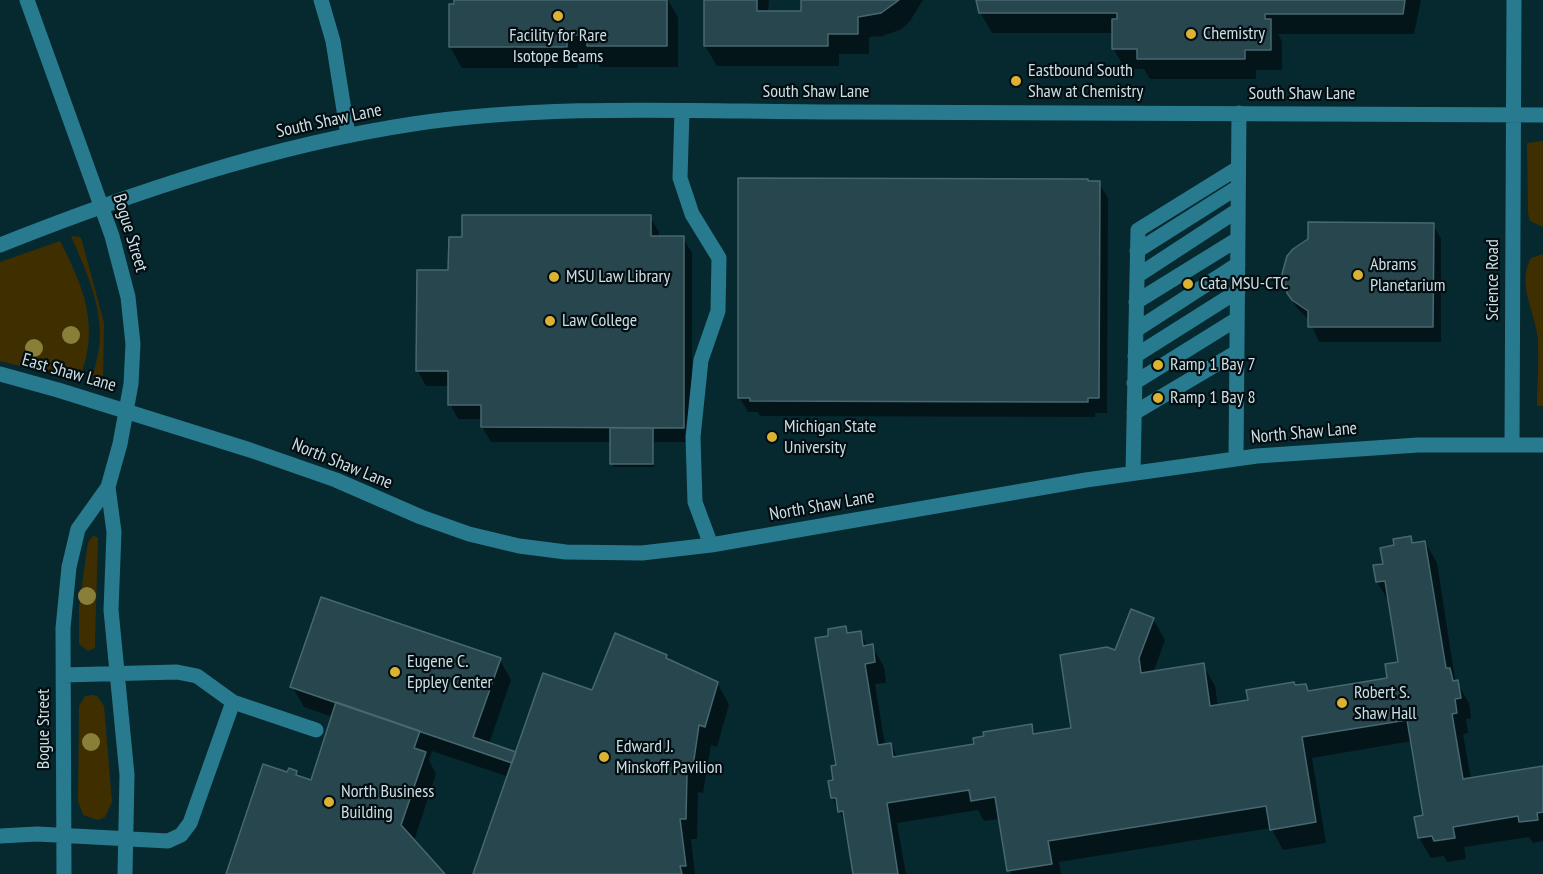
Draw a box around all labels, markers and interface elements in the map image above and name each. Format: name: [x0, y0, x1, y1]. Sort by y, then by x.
marker: Facility for Rare Isotope Beams: [551, 9, 565, 23]
place label: Chemistry: [1203, 23, 1265, 45]
place label: Facility for Rare Isotope Beams: [509, 25, 607, 68]
marker: Chemistry: [1184, 27, 1198, 41]
place label: Eastbound South Shaw at Chemistry: [1028, 60, 1143, 103]
marker: Eastbound South Shaw at Chemistry: [1009, 74, 1023, 88]
street label: South Shaw Lane: [763, 81, 869, 103]
street label: South Shaw Lane: [1249, 83, 1355, 105]
street label: South Shaw Lane: [274, 99, 384, 143]
street label: Bogue Street: [108, 191, 152, 275]
street label: Science Road: [1482, 239, 1504, 321]
place label: Abrams Planetarium: [1370, 254, 1445, 296]
place label: MSU Law Library: [566, 266, 670, 288]
marker: Abrams Planetarium: [1351, 268, 1365, 282]
marker: MSU Law Library: [547, 270, 561, 284]
place label: Cata MSU-CTC: [1200, 273, 1288, 295]
marker: Cata MSU-CTC: [1181, 277, 1195, 291]
place label: Law College: [562, 310, 637, 332]
marker: Law College: [543, 314, 557, 328]
street label: East Shaw Lane: [20, 349, 118, 397]
place label: Ramp 1 Bay 7: [1170, 354, 1255, 376]
marker: Ramp 1 Bay 7: [1151, 358, 1165, 372]
place label: Ramp 1 Bay 8: [1170, 387, 1255, 409]
marker: Ramp 1 Bay 8: [1151, 391, 1165, 405]
place label: Michigan State University: [784, 416, 876, 458]
street label: North Shaw Lane: [1250, 418, 1358, 448]
marker: Michigan State University: [765, 430, 779, 444]
street label: North Shaw Lane: [289, 434, 395, 494]
street label: North Shaw Lane: [768, 486, 876, 526]
place label: Eugene C. Eppley Center: [407, 651, 493, 694]
marker: Eugene C. Eppley Center: [388, 665, 402, 679]
place label: Robert S. Shaw Hall: [1354, 682, 1416, 724]
street label: Bogue Street: [33, 689, 55, 769]
marker: Robert S. Shaw Hall: [1335, 696, 1349, 710]
place label: Edward J. Minskoff Pavilion: [616, 736, 722, 778]
marker: Edward J. Minskoff Pavilion: [597, 750, 611, 764]
place label: North Business Building: [341, 781, 434, 824]
marker: North Business Building: [322, 795, 336, 809]

